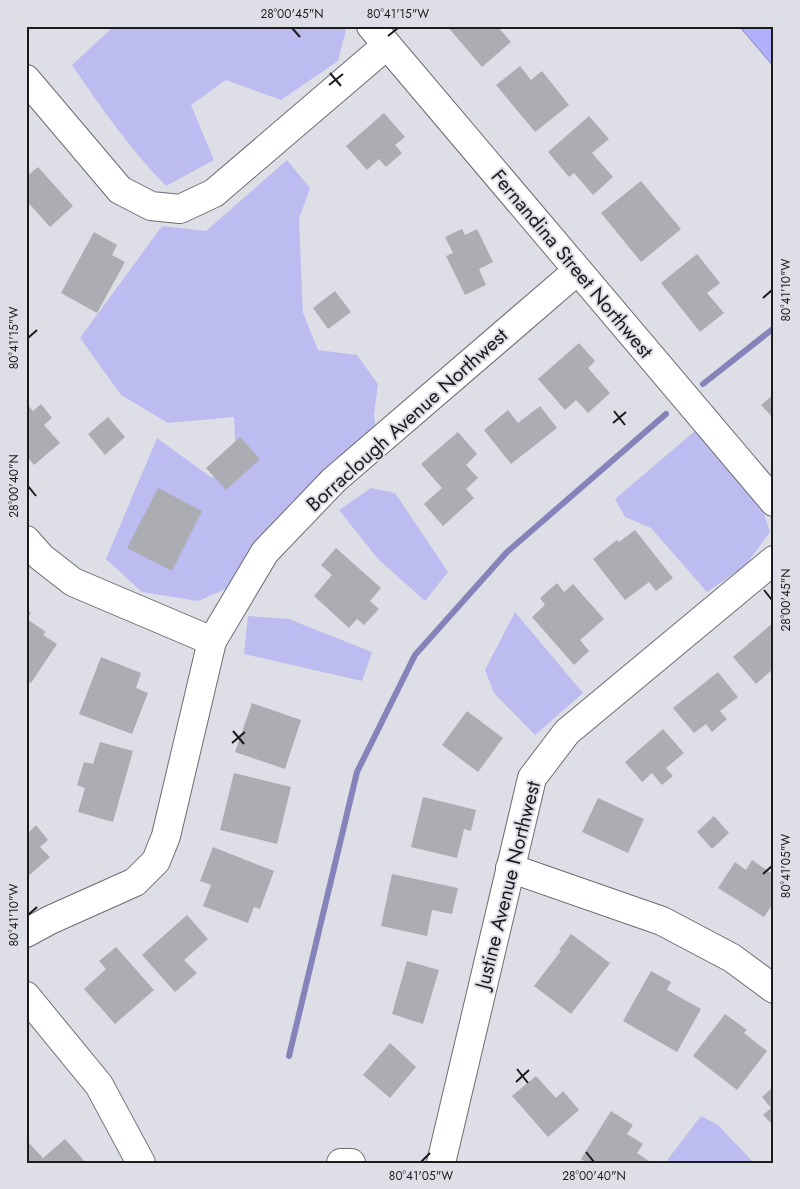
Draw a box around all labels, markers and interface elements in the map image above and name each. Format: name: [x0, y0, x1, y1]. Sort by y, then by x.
text: 28°00'45"N: [260, 5, 324, 23]
text: 80°41'15"W: [367, 5, 429, 23]
street label: Fernandina Street Northwest: [484, 163, 660, 365]
text: 80°41'10"W: [777, 258, 795, 321]
text: 80°41'15"W: [5, 307, 23, 369]
street label: Borraclough Avenue Northwest: [300, 321, 514, 518]
text: 28°00'40"N: [5, 454, 23, 518]
text: 28°00'45"N: [777, 568, 795, 632]
street label: Justine Avenue Northwest: [467, 778, 548, 995]
text: 80°41'05"W: [777, 834, 795, 898]
text: 80°41'10"W: [5, 883, 23, 946]
text: 80°41'05"W: [389, 1167, 453, 1185]
text: 28°00'40"N: [562, 1167, 626, 1185]

